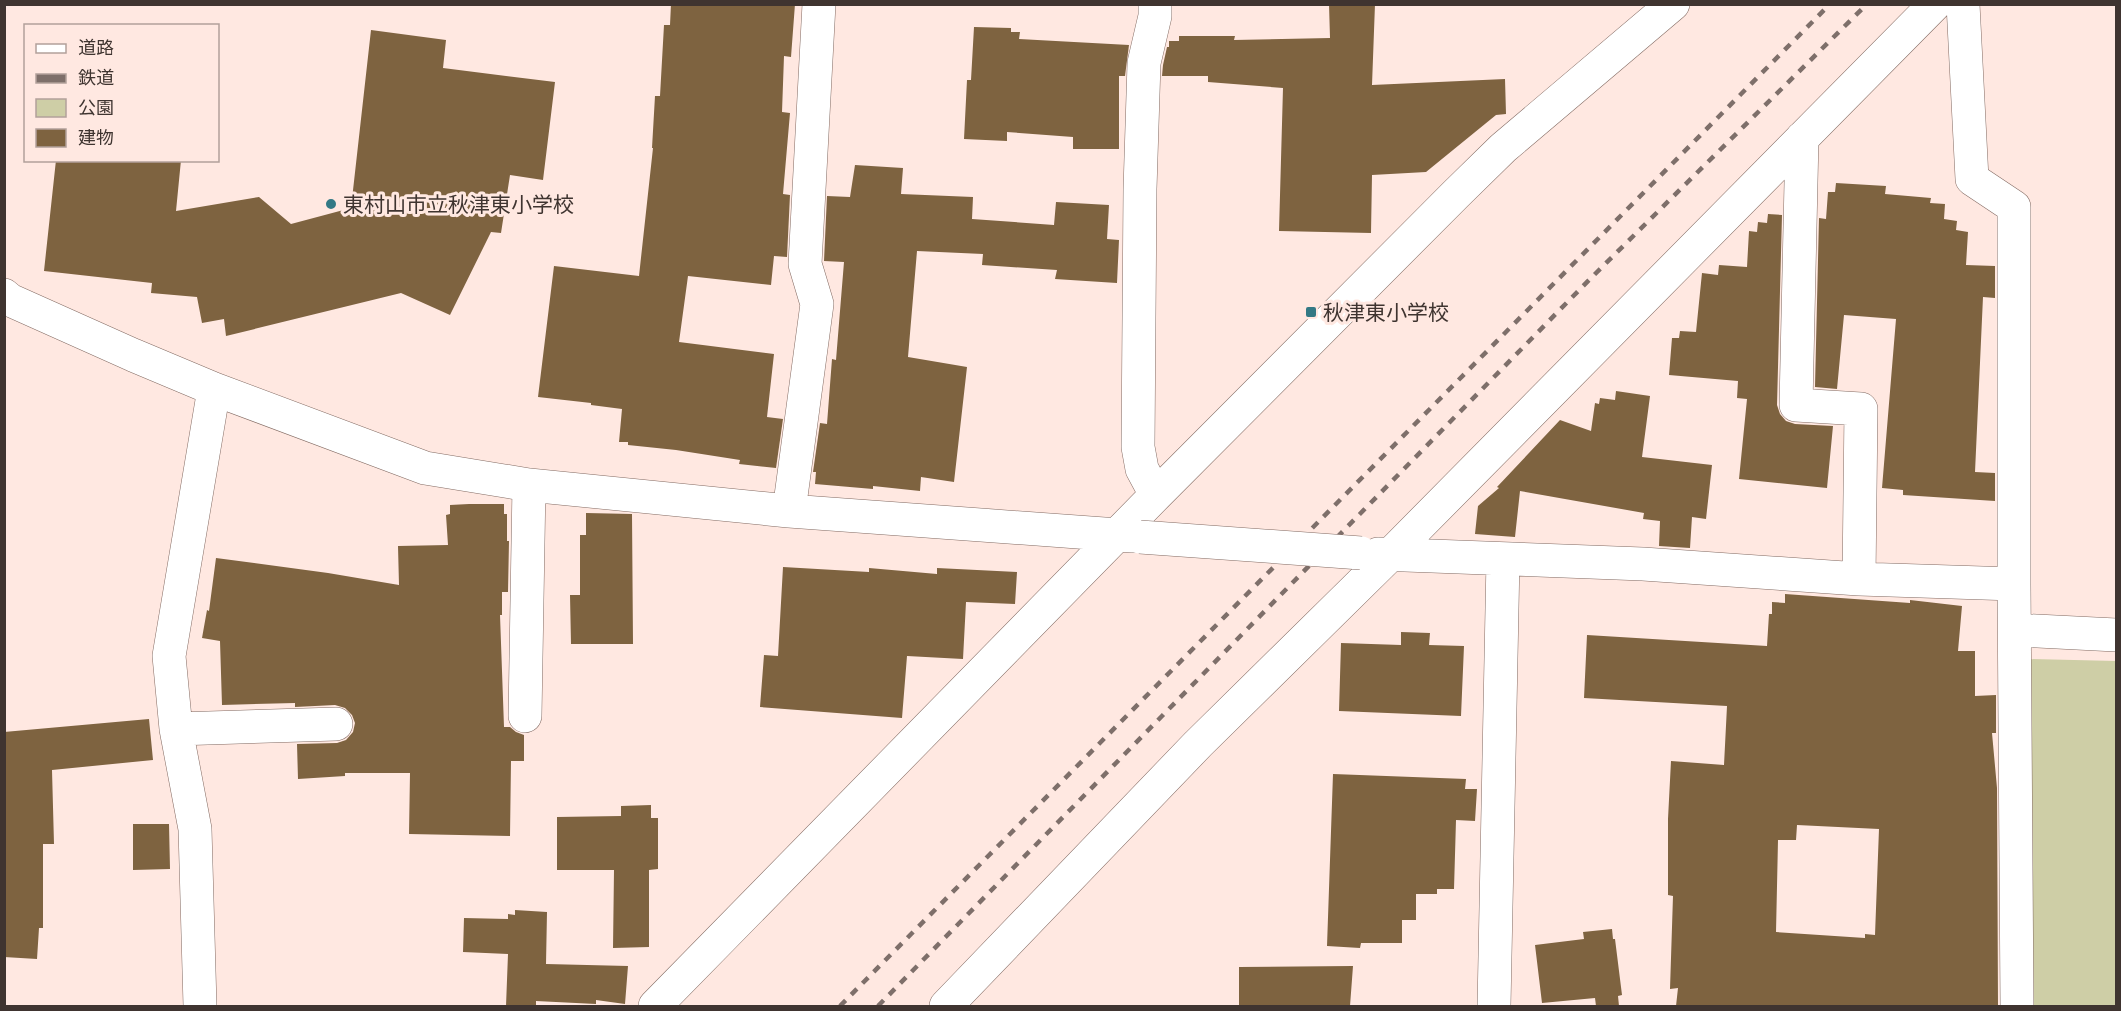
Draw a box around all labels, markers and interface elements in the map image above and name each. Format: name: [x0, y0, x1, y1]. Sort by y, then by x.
legend: [24, 24, 219, 162]
text: 道路: [78, 35, 114, 59]
text: 鉄道: [78, 65, 114, 89]
text: 公園: [78, 95, 114, 119]
text: 建物: [78, 125, 114, 149]
place label: 東村山市立秋津東小学校: [343, 190, 574, 218]
marker: 東村山市立秋津東小学校: [324, 197, 338, 211]
place label: 秋津東小学校: [1323, 298, 1449, 326]
marker: 秋津東小学校: [1304, 305, 1318, 319]

